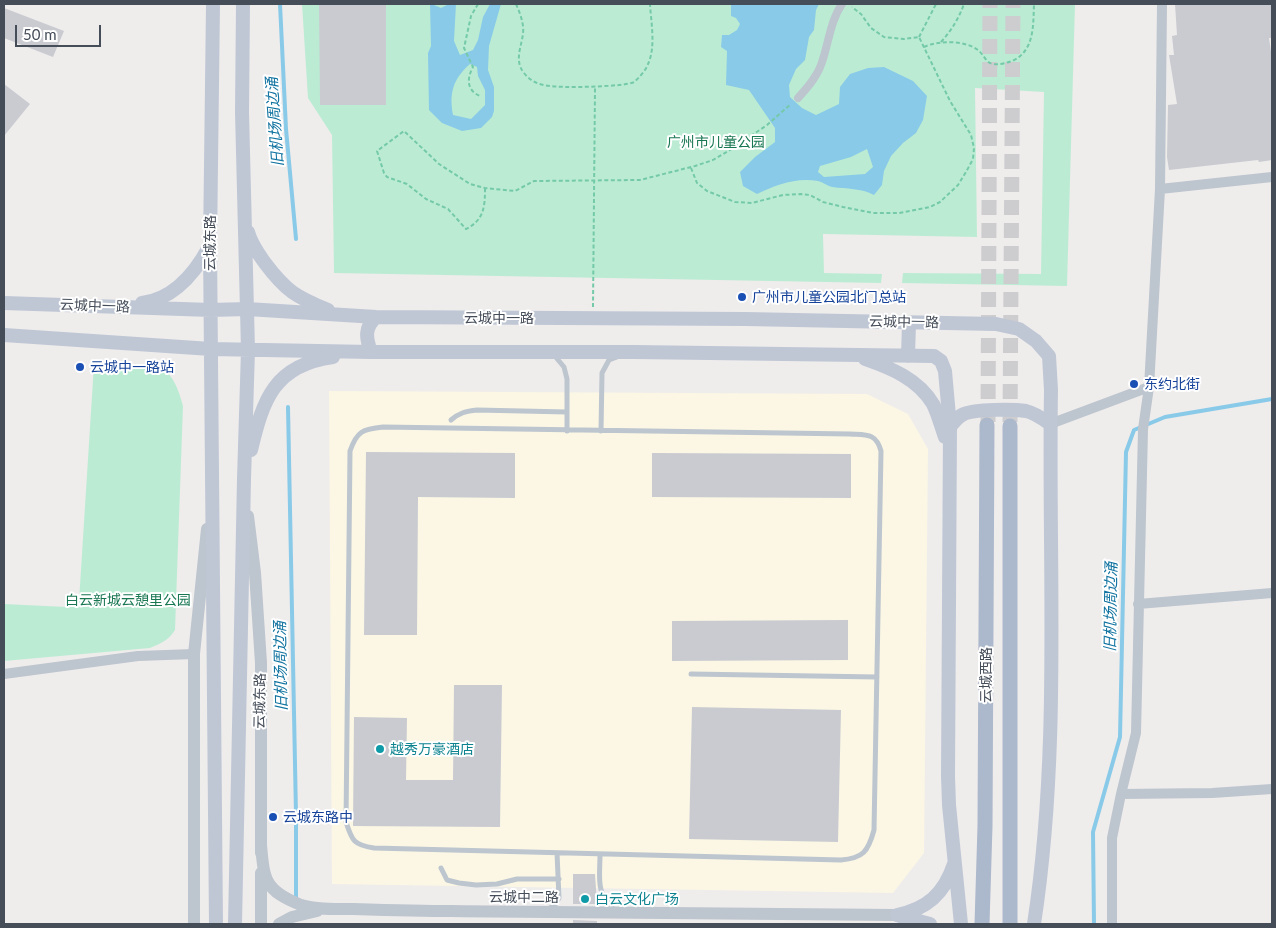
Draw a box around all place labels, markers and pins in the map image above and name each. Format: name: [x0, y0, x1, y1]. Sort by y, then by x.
place label: 广州市儿童公园北门总站: [752, 289, 906, 305]
marker: 广州市儿童公园北门总站: [736, 291, 748, 303]
place label: 云城中一路站: [90, 359, 174, 375]
marker: 云城中一路站: [74, 361, 86, 373]
place label: 东约北街: [1144, 376, 1200, 392]
marker: 东约北街: [1128, 378, 1140, 390]
place label: 越秀万豪酒店: [390, 741, 474, 757]
marker: 越秀万豪酒店: [374, 743, 386, 755]
place label: 云城东路中: [283, 809, 353, 825]
marker: 云城东路中: [267, 811, 279, 823]
place label: 白云文化广场: [595, 891, 679, 907]
marker: 白云文化广场: [579, 893, 591, 905]

